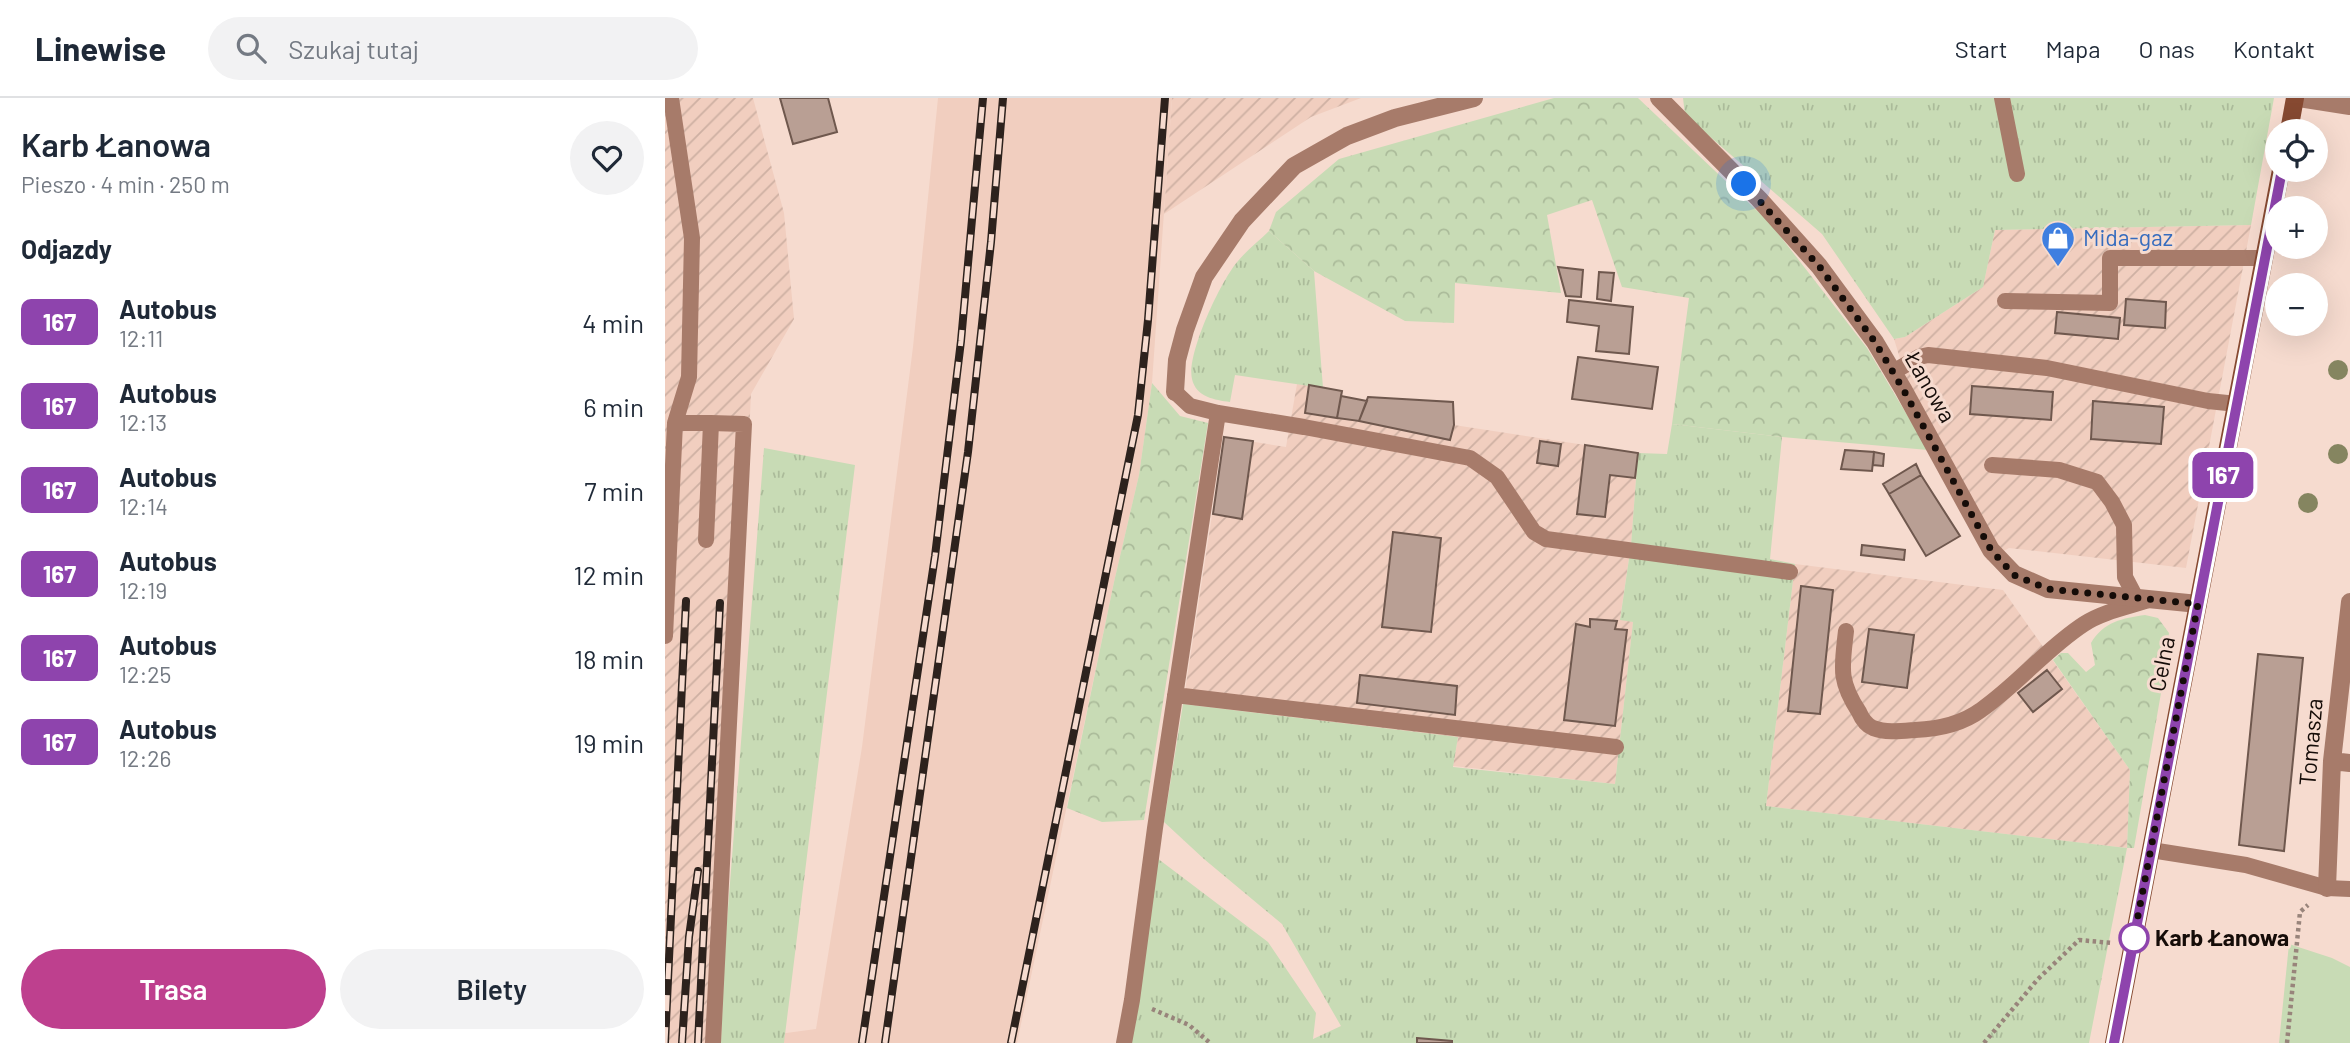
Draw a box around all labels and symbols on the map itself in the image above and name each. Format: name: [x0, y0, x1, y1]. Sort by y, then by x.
your location: [1726, 166, 1761, 201]
shop icon: Mida-gaz: [2039, 219, 2077, 268]
place label: Mida-gaz: [2083, 223, 2173, 251]
street label: Łanowa: [1899, 345, 1962, 427]
line badge: 167: [2183, 452, 2263, 498]
street label: Celna: [2142, 634, 2180, 694]
street label: Tomasza: [2292, 697, 2328, 787]
marker: Karb Łanowa: [2119, 923, 2149, 953]
place label: Karb Łanowa: [2155, 923, 2289, 951]

